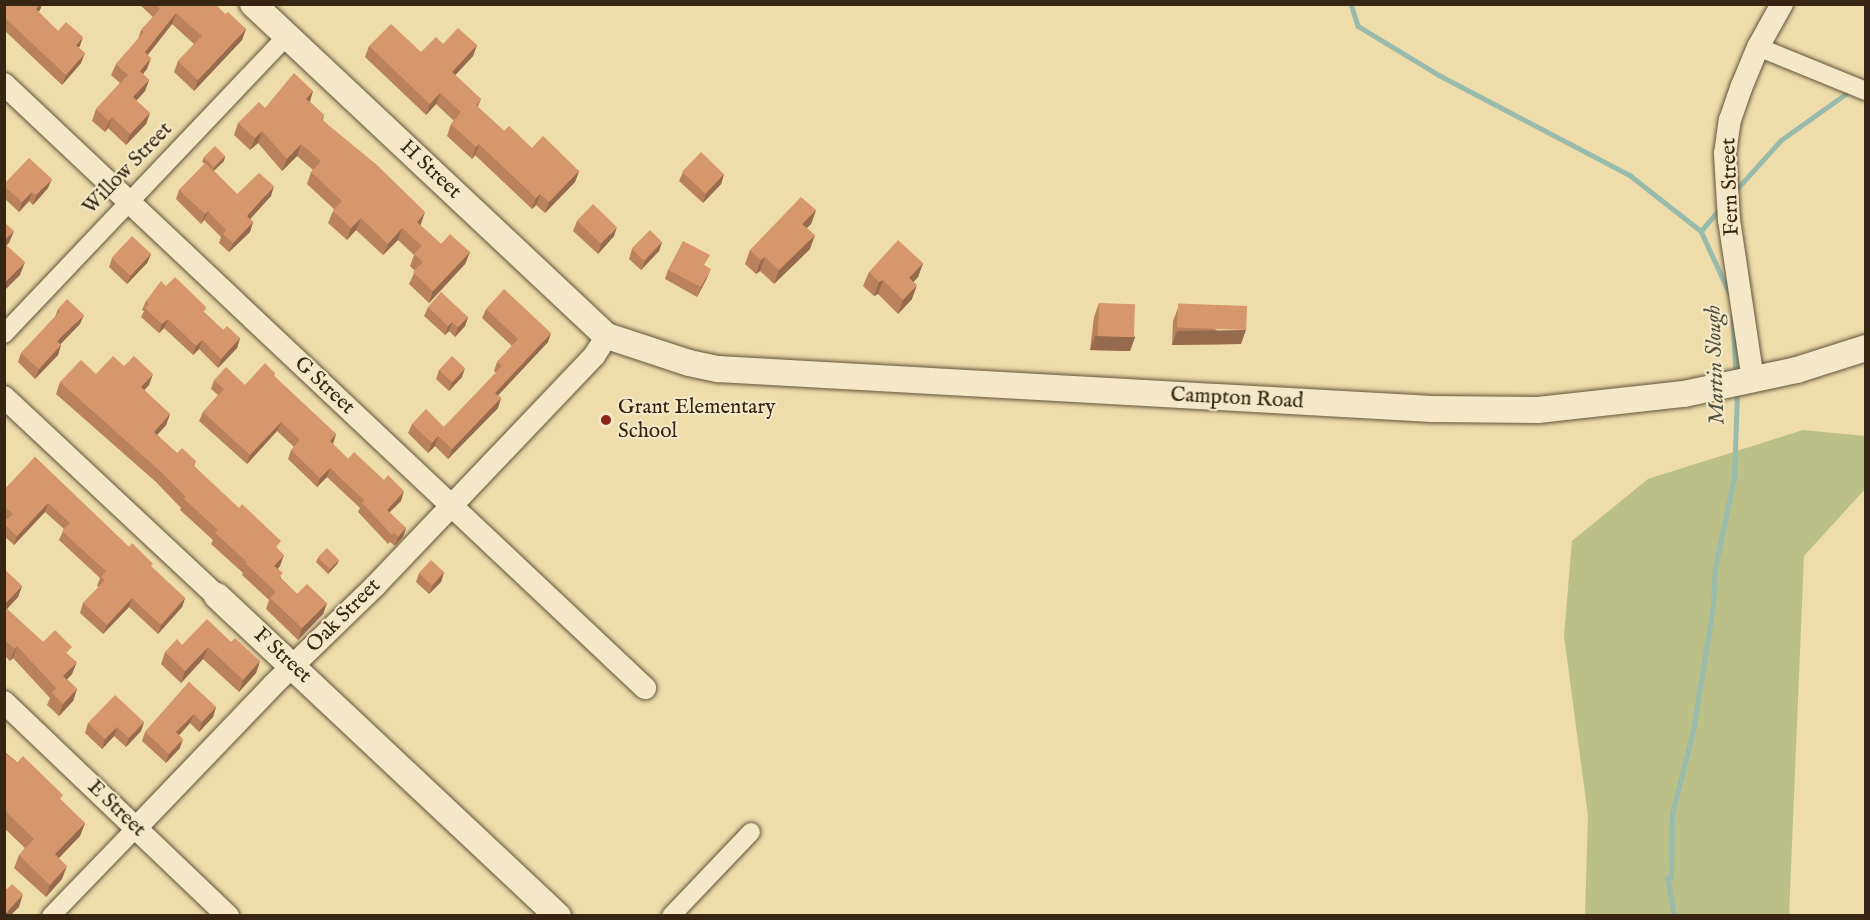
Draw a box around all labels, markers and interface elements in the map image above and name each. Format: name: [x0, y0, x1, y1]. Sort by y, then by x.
street label: Willow Street: [78, 118, 178, 220]
street label: H Street: [394, 135, 466, 205]
street label: Fern Street: [1717, 137, 1745, 237]
water label: Martin Slough: [1701, 305, 1731, 425]
street label: G Street: [289, 352, 359, 420]
street label: Campton Road: [1170, 383, 1304, 415]
place label: Grant Elementary School: [618, 395, 775, 445]
marker: Grant Elementary School: [599, 413, 613, 427]
street label: Oak Street: [302, 574, 386, 658]
street label: F Street: [248, 623, 316, 689]
street label: E Street: [82, 775, 150, 843]

